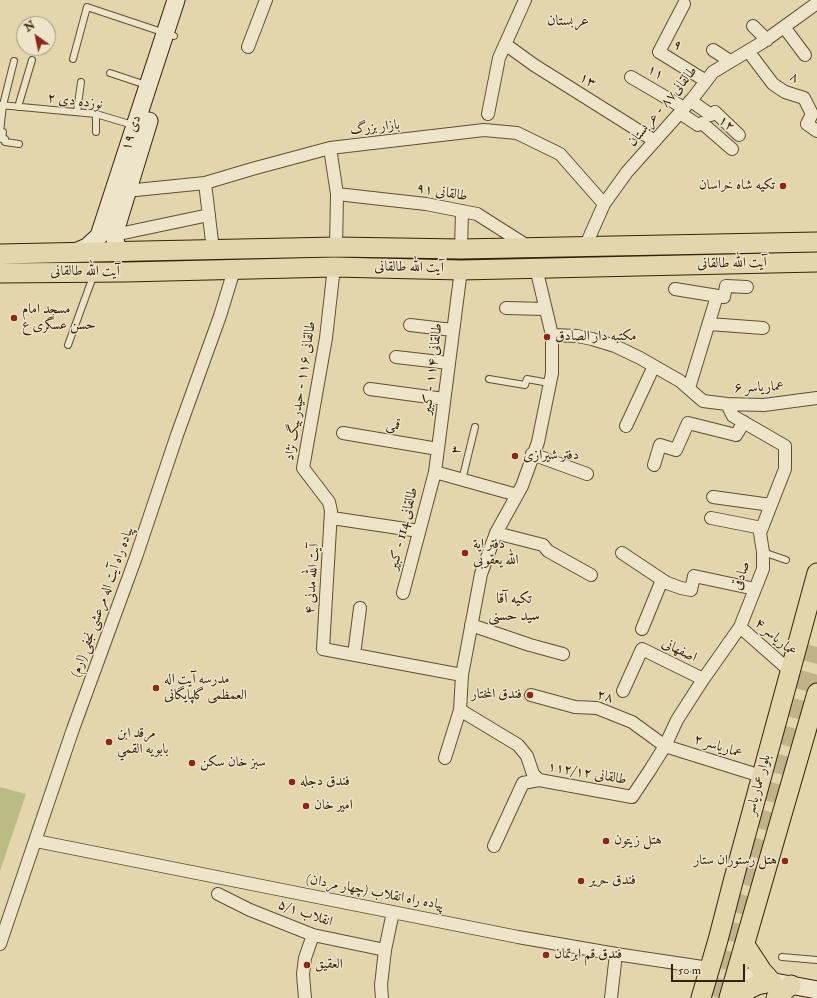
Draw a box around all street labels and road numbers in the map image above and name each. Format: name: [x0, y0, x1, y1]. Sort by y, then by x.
street label: ۹: [669, 37, 685, 55]
street label: ۱۱: [644, 62, 666, 84]
street label: طالقانی۸۷ - عربستان: [625, 63, 701, 151]
street label: ۸: [787, 69, 801, 87]
street label: ۱۳: [576, 70, 598, 92]
street label: نوزده دی ۲: [46, 90, 104, 114]
street label: ۱۲: [714, 112, 738, 136]
street label: ۱۹ دی: [118, 113, 146, 153]
street label: بازار بزرگ: [349, 117, 401, 139]
street label: طالقانی ۹۱: [415, 180, 469, 206]
street label: آیت الله طالقانی: [697, 255, 767, 273]
street label: آیت الله طالقانی: [374, 259, 444, 277]
street label: آیت الله طالقانی: [50, 264, 120, 280]
street label: طالقانی ۱۱۶ - حیدر بیگ نژاد: [282, 320, 320, 462]
street label: طالقانی ۱۱۴ - کبیر: [419, 322, 447, 416]
street label: عماریاسر ۶: [734, 379, 784, 397]
street label: قمی: [385, 417, 401, 435]
street label: ۳: [448, 444, 466, 456]
street label: طالقانی 114 - کبیر: [386, 486, 422, 572]
street label: پیاده راه آیت اله مرعشی نجفی (ارم): [68, 524, 138, 680]
street label: ۴ آیت الله مدنی: [302, 543, 324, 615]
street label: صادقی: [729, 559, 755, 593]
street label: عماریاسر ۴: [751, 615, 799, 661]
street label: اصفهانی: [659, 635, 699, 667]
street label: ۲۸: [595, 687, 615, 707]
street label: عماریاسر ۲: [692, 731, 744, 763]
street label: بلوار عمار یاسر: [743, 753, 775, 817]
street label: طالقانی ۱۱۲/۱۲: [546, 759, 628, 789]
street label: پیاده راه انقلاب (چهار مردان): [305, 871, 445, 915]
street label: انقلاب ۵/۱: [276, 897, 334, 931]

